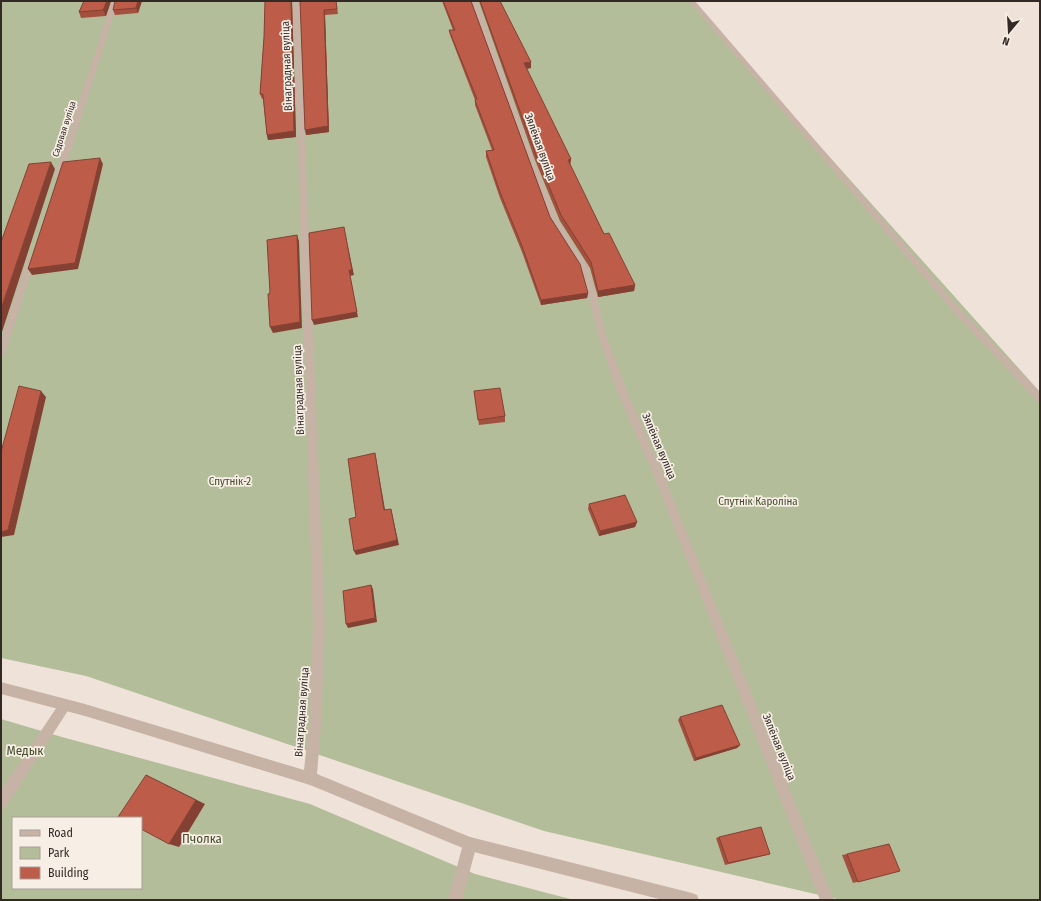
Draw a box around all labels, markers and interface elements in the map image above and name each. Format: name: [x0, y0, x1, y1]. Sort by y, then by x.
north arrow: [989, 12, 1029, 52]
street label: Вінаградная вуліца: [279, 21, 295, 111]
text: N: [1001, 34, 1011, 48]
street label: Садовая вуліца: [50, 99, 78, 158]
street label: Зялёная вуліца: [522, 111, 558, 183]
street label: Вінаградная вуліца: [291, 345, 307, 435]
street label: Зялёная вуліца: [639, 411, 679, 481]
park label: Спутнік-2: [209, 475, 251, 488]
park label: Спутнік Кароліна: [718, 495, 798, 508]
street label: Вінаградная вуліца: [292, 667, 312, 757]
street label: Зялёная вуліца: [760, 712, 798, 782]
park label: Медык: [7, 743, 43, 758]
legend: [12, 817, 142, 889]
text: Road: [48, 826, 73, 840]
park label: Пчолка: [182, 831, 222, 846]
text: Park: [48, 846, 70, 860]
text: Building: [48, 866, 89, 880]

